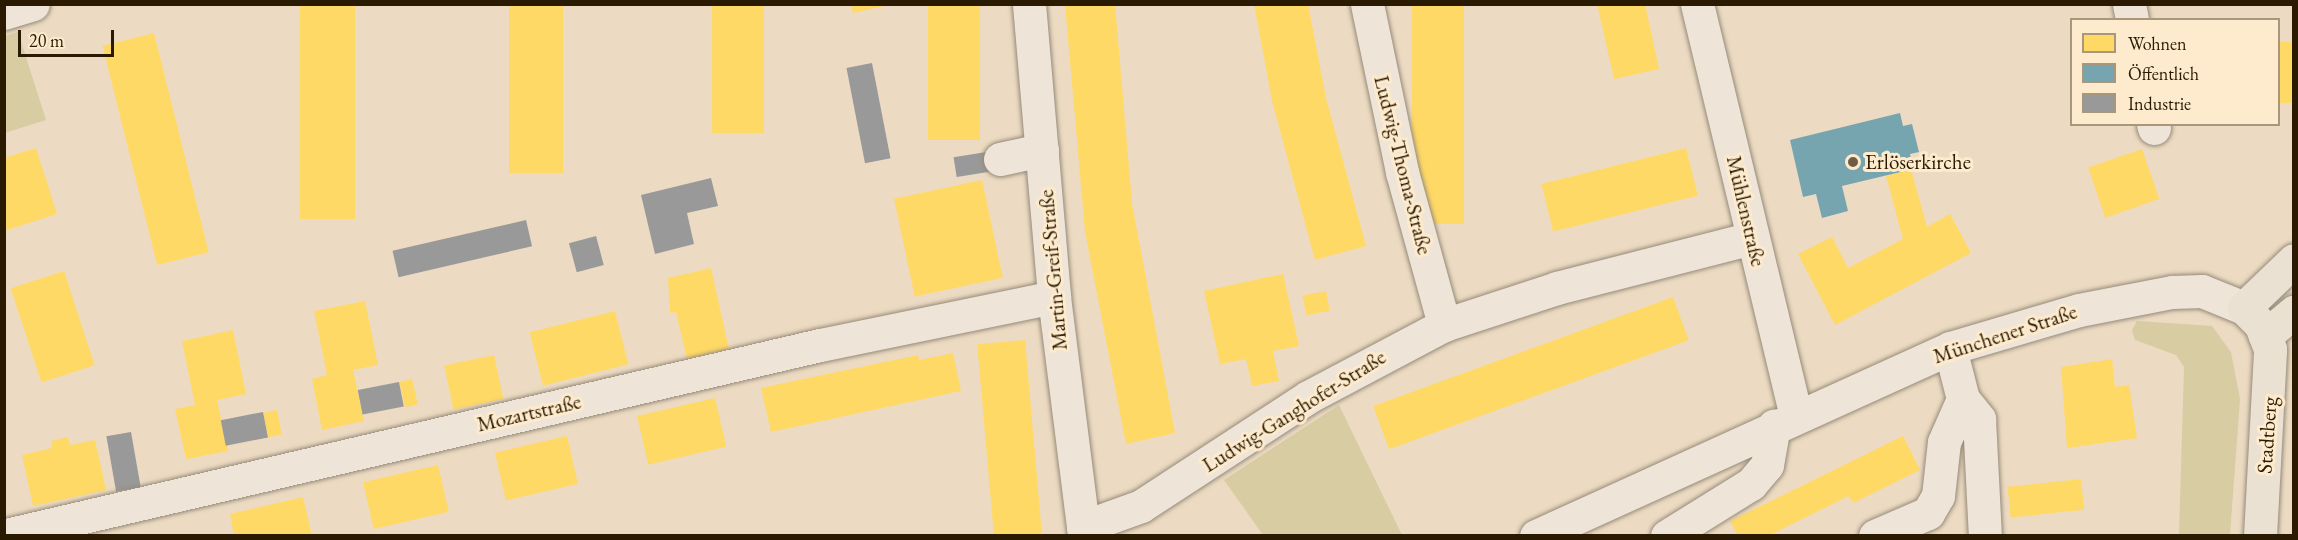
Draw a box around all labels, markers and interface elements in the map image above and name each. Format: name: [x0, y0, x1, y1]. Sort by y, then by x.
scale bar: [21, 18, 117, 56]
legend: [2070, 18, 2280, 126]
text: 20 m: [29, 29, 64, 52]
text: Wohnen: [2128, 32, 2187, 55]
text: Öffentlich: [2128, 62, 2199, 85]
street label: Ludwig-Thoma-Straße: [1369, 73, 1437, 257]
text: Industrie: [2128, 92, 2191, 115]
place label: Erlöserkirche: [1865, 149, 1971, 175]
street label: Mühlenstraße: [1721, 153, 1771, 269]
marker: Erlöserkirche: [1846, 155, 1860, 169]
street label: Martin-Greif-Straße: [1033, 189, 1073, 351]
street label: Münchener Straße: [1930, 299, 2080, 369]
street label: Ludwig-Ganghofer-Straße: [1198, 344, 1390, 478]
street label: Mozartstraße: [475, 389, 583, 437]
street label: Stadtberg: [2252, 396, 2282, 474]

